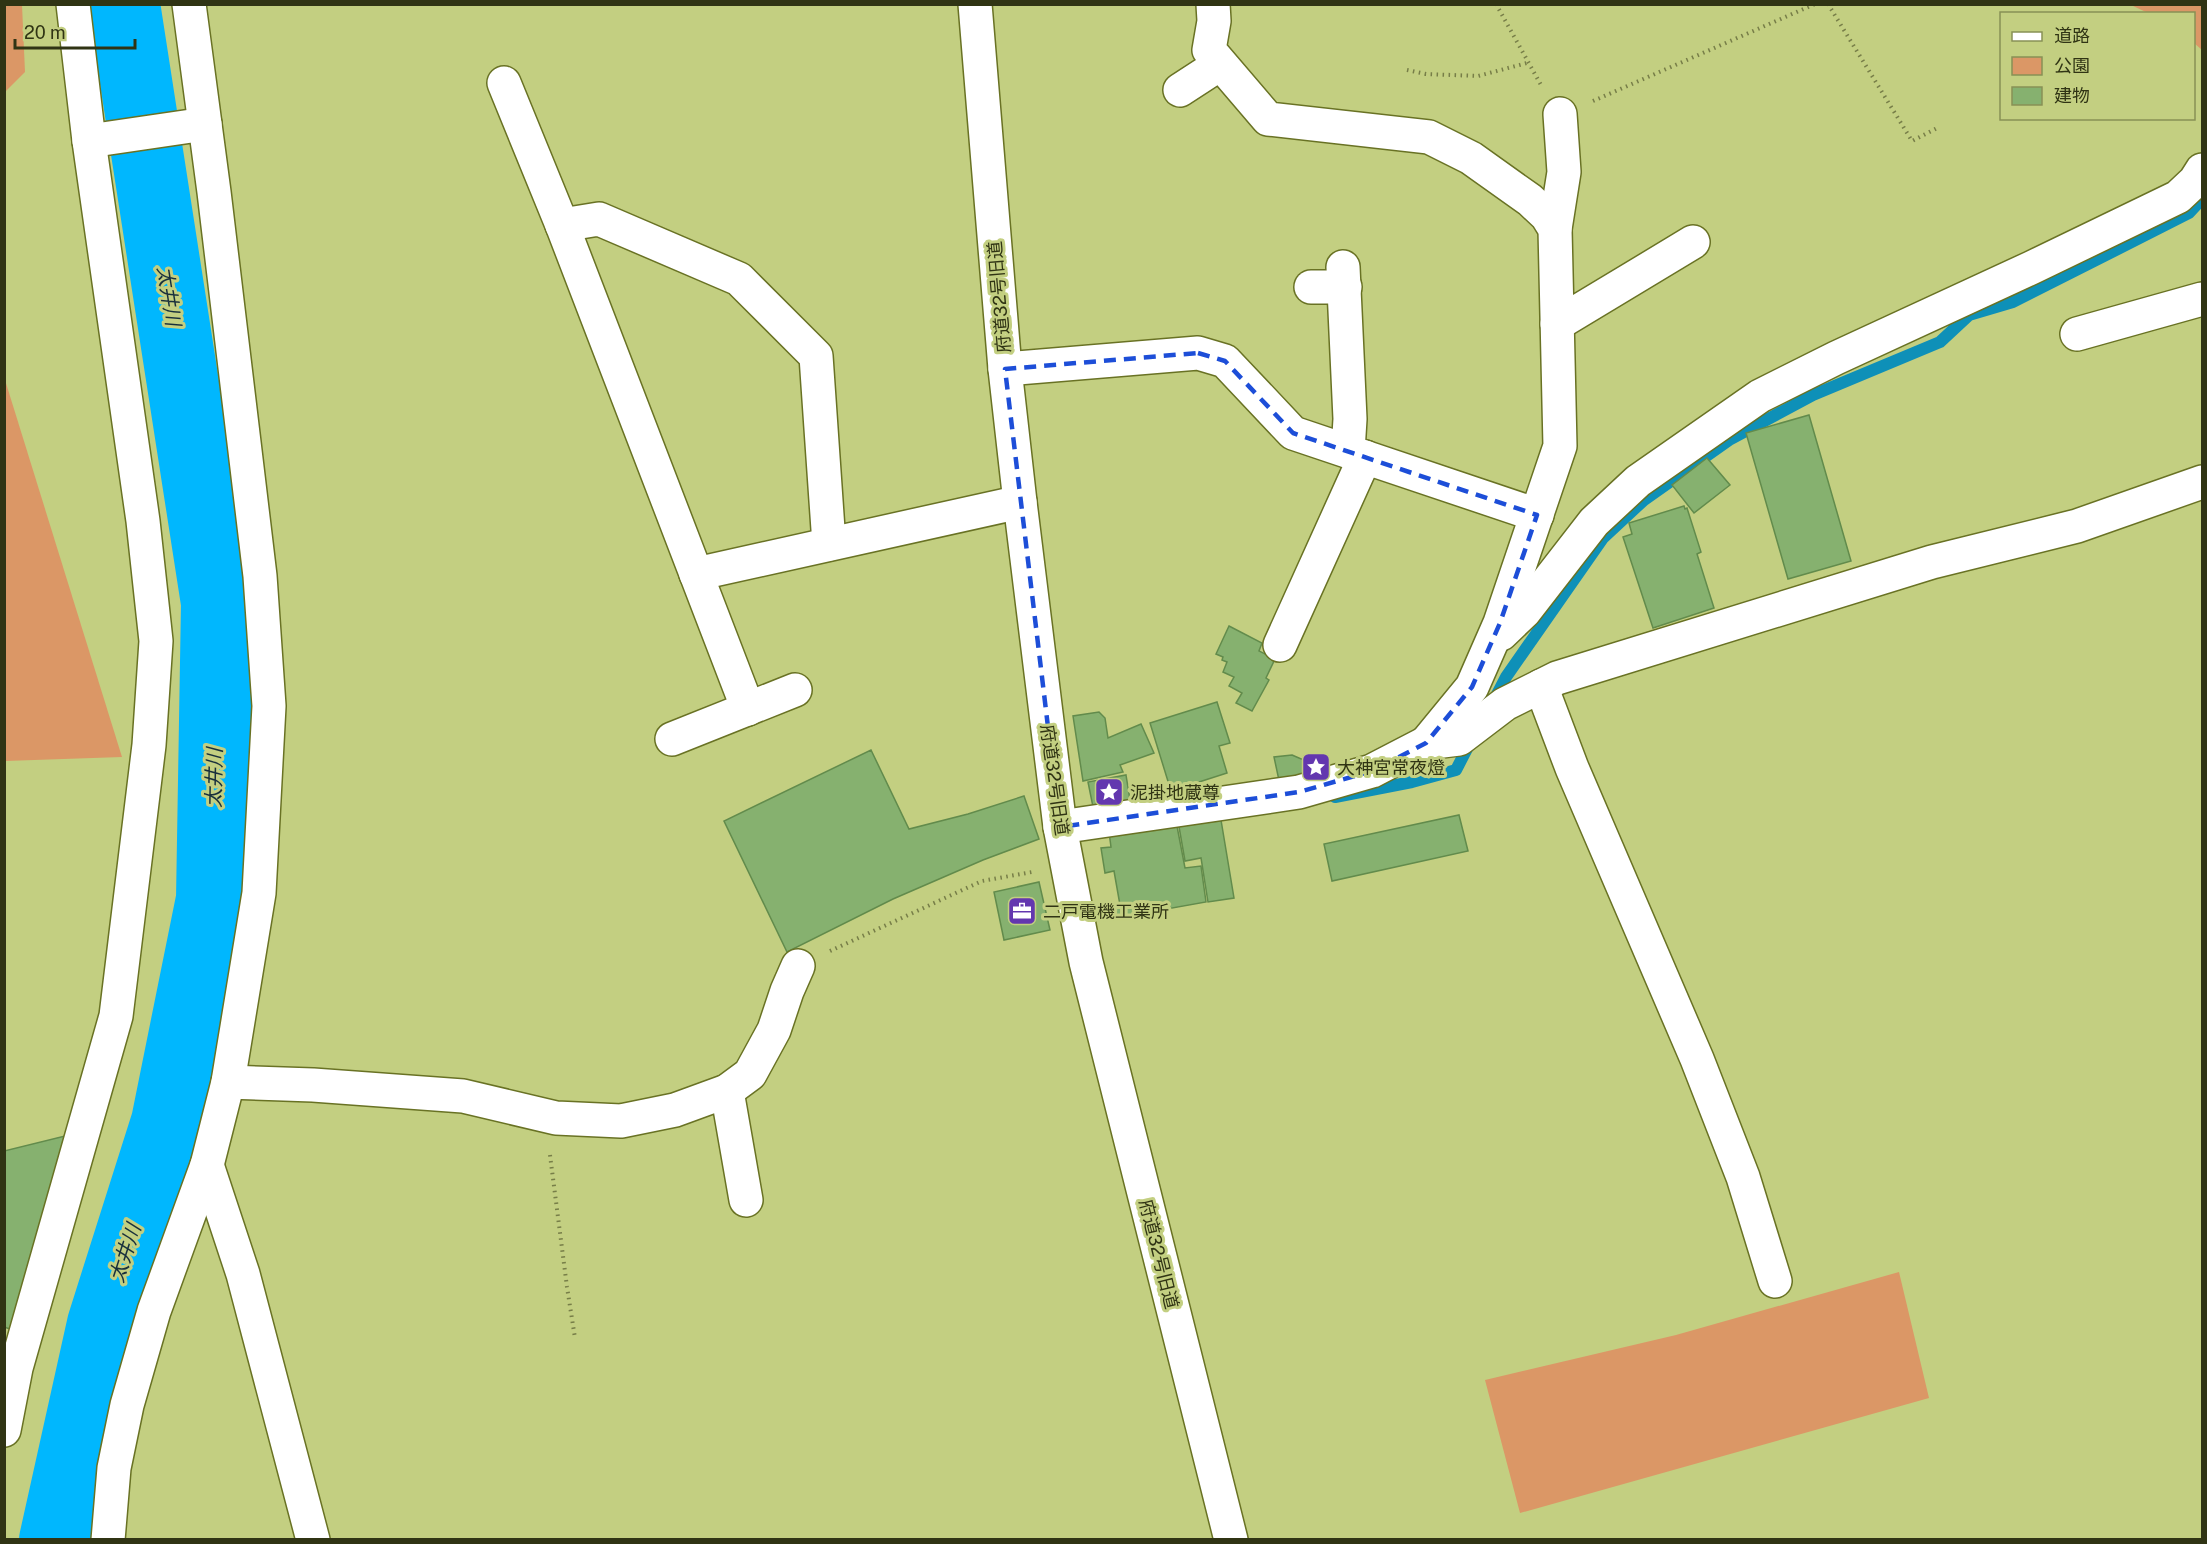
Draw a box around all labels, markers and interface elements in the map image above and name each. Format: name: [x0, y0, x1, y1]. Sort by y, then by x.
scale bar: [15, 12, 135, 50]
legend: [2000, 12, 2195, 120]
text: 20 m: [24, 22, 66, 43]
text: 道路: [2054, 25, 2090, 46]
text: 公園: [2054, 55, 2090, 76]
text: 建物: [2054, 85, 2090, 106]
street label: 府道32号旧道: [984, 240, 1014, 354]
water label: 太井川: [152, 264, 186, 329]
street label: 府道32号旧道: [1037, 723, 1073, 837]
water label: 太井川: [201, 746, 227, 808]
place icon: 大神宮常夜燈: [1300, 751, 1332, 783]
place label: 大神宮常夜燈: [1337, 757, 1445, 778]
place icon: 泥掛地蔵尊: [1093, 776, 1125, 808]
place label: 泥掛地蔵尊: [1130, 782, 1220, 803]
office icon: 二戸電機工業所: [1006, 895, 1038, 927]
place label: 二戸電機工業所: [1043, 901, 1169, 922]
street label: 府道32号旧道: [1135, 1197, 1183, 1311]
water label: 太井川: [104, 1219, 146, 1285]

